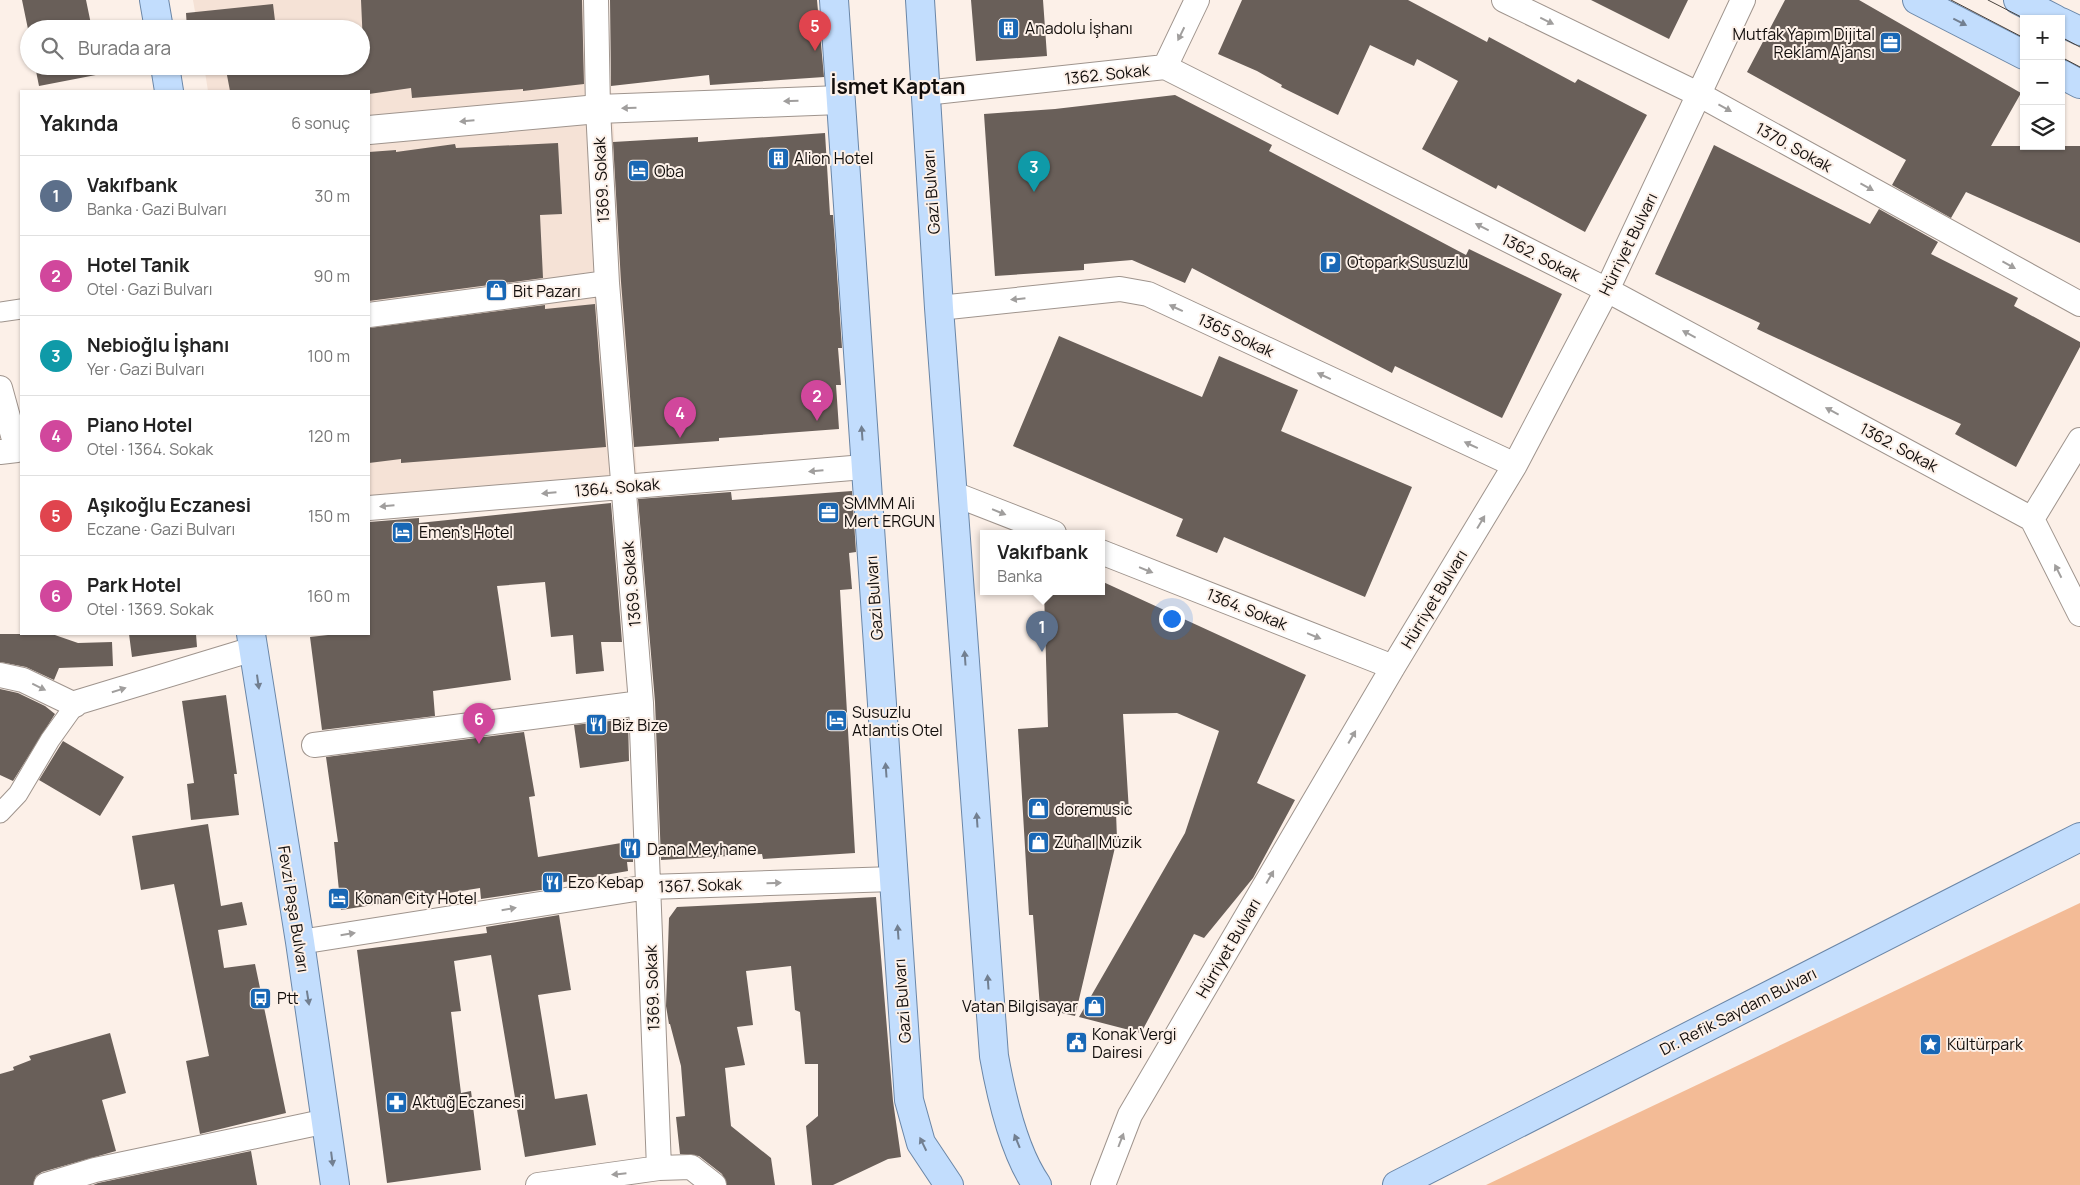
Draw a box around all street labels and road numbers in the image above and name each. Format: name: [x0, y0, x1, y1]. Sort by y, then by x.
street label: 1362. Sokak: [1063, 58, 1152, 89]
street label: 1370. Sokak: [1752, 117, 1837, 178]
street label: 1369. Sokak: [588, 136, 614, 223]
street label: Gazi Bulvarı: [917, 149, 945, 235]
street label: Hürriyet Bulvarı: [1594, 189, 1662, 299]
street label: 1362. Sokak: [1498, 228, 1585, 287]
street label: 1365 Sokak: [1194, 308, 1279, 363]
street label: 1362. Sokak: [1856, 417, 1943, 477]
street label: 1364. Sokak: [573, 472, 662, 502]
street label: 1369. Sokak: [616, 539, 646, 628]
street label: Hürriyet Bulvarı: [1396, 545, 1472, 653]
street label: Gazi Bulvarı: [860, 555, 888, 641]
street label: 1364. Sokak: [1203, 583, 1292, 636]
street label: Fevzi Paşa Bulvarı: [273, 844, 315, 974]
street label: 1367. Sokak: [658, 873, 743, 897]
street label: Hürriyet Bulvarı: [1190, 894, 1266, 1002]
street label: 1369. Sokak: [639, 944, 664, 1031]
street label: Gazi Bulvarı: [888, 958, 916, 1044]
street label: Dr. Refik Saydam Bulvarı: [1656, 962, 1820, 1060]

